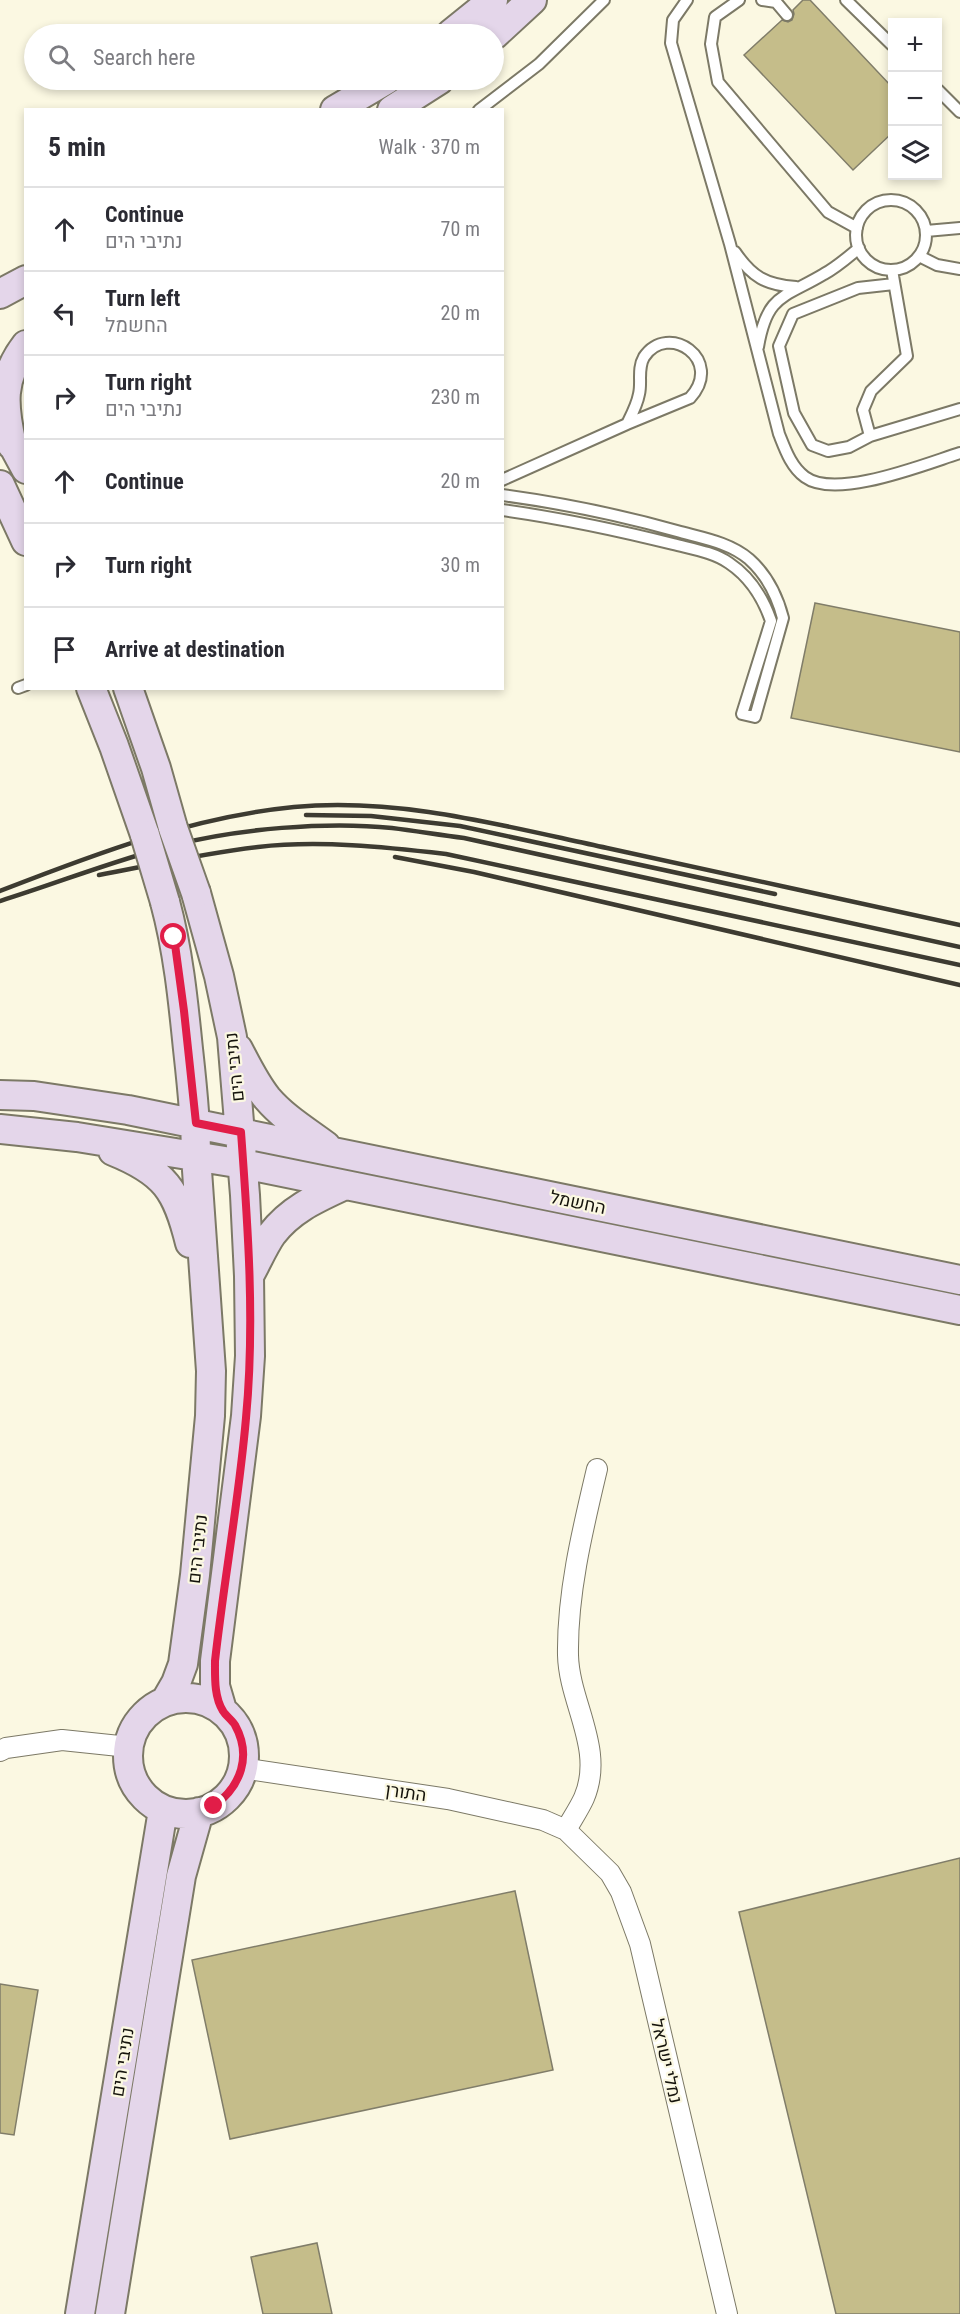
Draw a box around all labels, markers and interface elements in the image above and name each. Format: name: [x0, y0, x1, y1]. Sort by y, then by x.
map controls: [888, 18, 942, 180]
button: +: [888, 18, 942, 72]
search box: [24, 24, 504, 90]
icon: search: [45, 41, 78, 74]
text: Search here: [93, 45, 195, 70]
button: −: [888, 72, 942, 126]
button: layers: [888, 126, 942, 180]
text: 5 min: [48, 132, 106, 162]
text: Walk · 370 m: [379, 135, 480, 159]
text: Continue: [105, 202, 184, 227]
icon: ahead: [48, 213, 81, 246]
text: 70 m: [441, 217, 480, 241]
text: נתיבי הים: [105, 229, 182, 253]
text: Turn left: [105, 286, 180, 311]
icon: left: [48, 297, 81, 330]
text: 20 m: [441, 301, 480, 325]
text: החשמל: [105, 313, 168, 337]
text: Turn right: [105, 370, 192, 395]
icon: right: [48, 381, 81, 414]
text: 230 m: [431, 385, 480, 409]
text: נתיבי הים: [105, 397, 182, 421]
icon: ahead: [48, 465, 81, 498]
text: Continue: [105, 469, 184, 494]
text: 20 m: [441, 469, 480, 493]
icon: right: [48, 549, 81, 582]
text: Turn right: [105, 553, 192, 578]
text: 30 m: [441, 553, 480, 577]
icon: arrive: [48, 633, 81, 666]
text: Arrive at destination: [105, 637, 285, 662]
route start: [160, 923, 186, 949]
street label: נתיבי הים: [220, 1031, 248, 1103]
street label: החשמל: [548, 1186, 608, 1218]
street label: נתיבי הים: [183, 1513, 211, 1585]
street label: התורן: [384, 1779, 428, 1805]
route end: [200, 1792, 226, 1818]
street label: נמלי ישראל: [647, 2017, 687, 2105]
street label: נתיבי הים: [106, 2026, 138, 2098]

